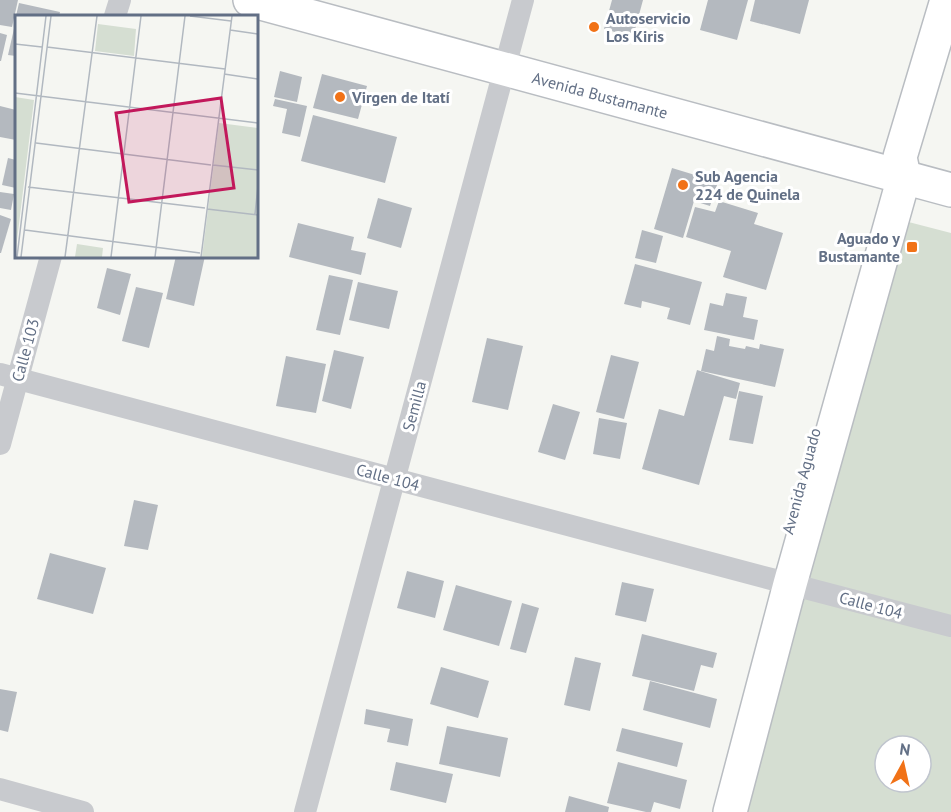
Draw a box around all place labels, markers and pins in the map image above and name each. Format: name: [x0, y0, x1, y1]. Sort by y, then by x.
place label: Autoservicio Los Kiris: [606, 8, 691, 46]
marker: Autoservicio Los Kiris: [587, 20, 601, 34]
place label: Virgen de Itatí: [351, 87, 450, 107]
marker: Virgen de Itatí: [333, 90, 347, 104]
place label: Sub Agencia 224 de Quinela: [695, 166, 800, 204]
marker: Sub Agencia 224 de Quinela: [676, 178, 690, 192]
place label: Aguado y Bustamante: [818, 228, 900, 266]
marker: Aguado y Bustamante: [905, 240, 919, 254]

